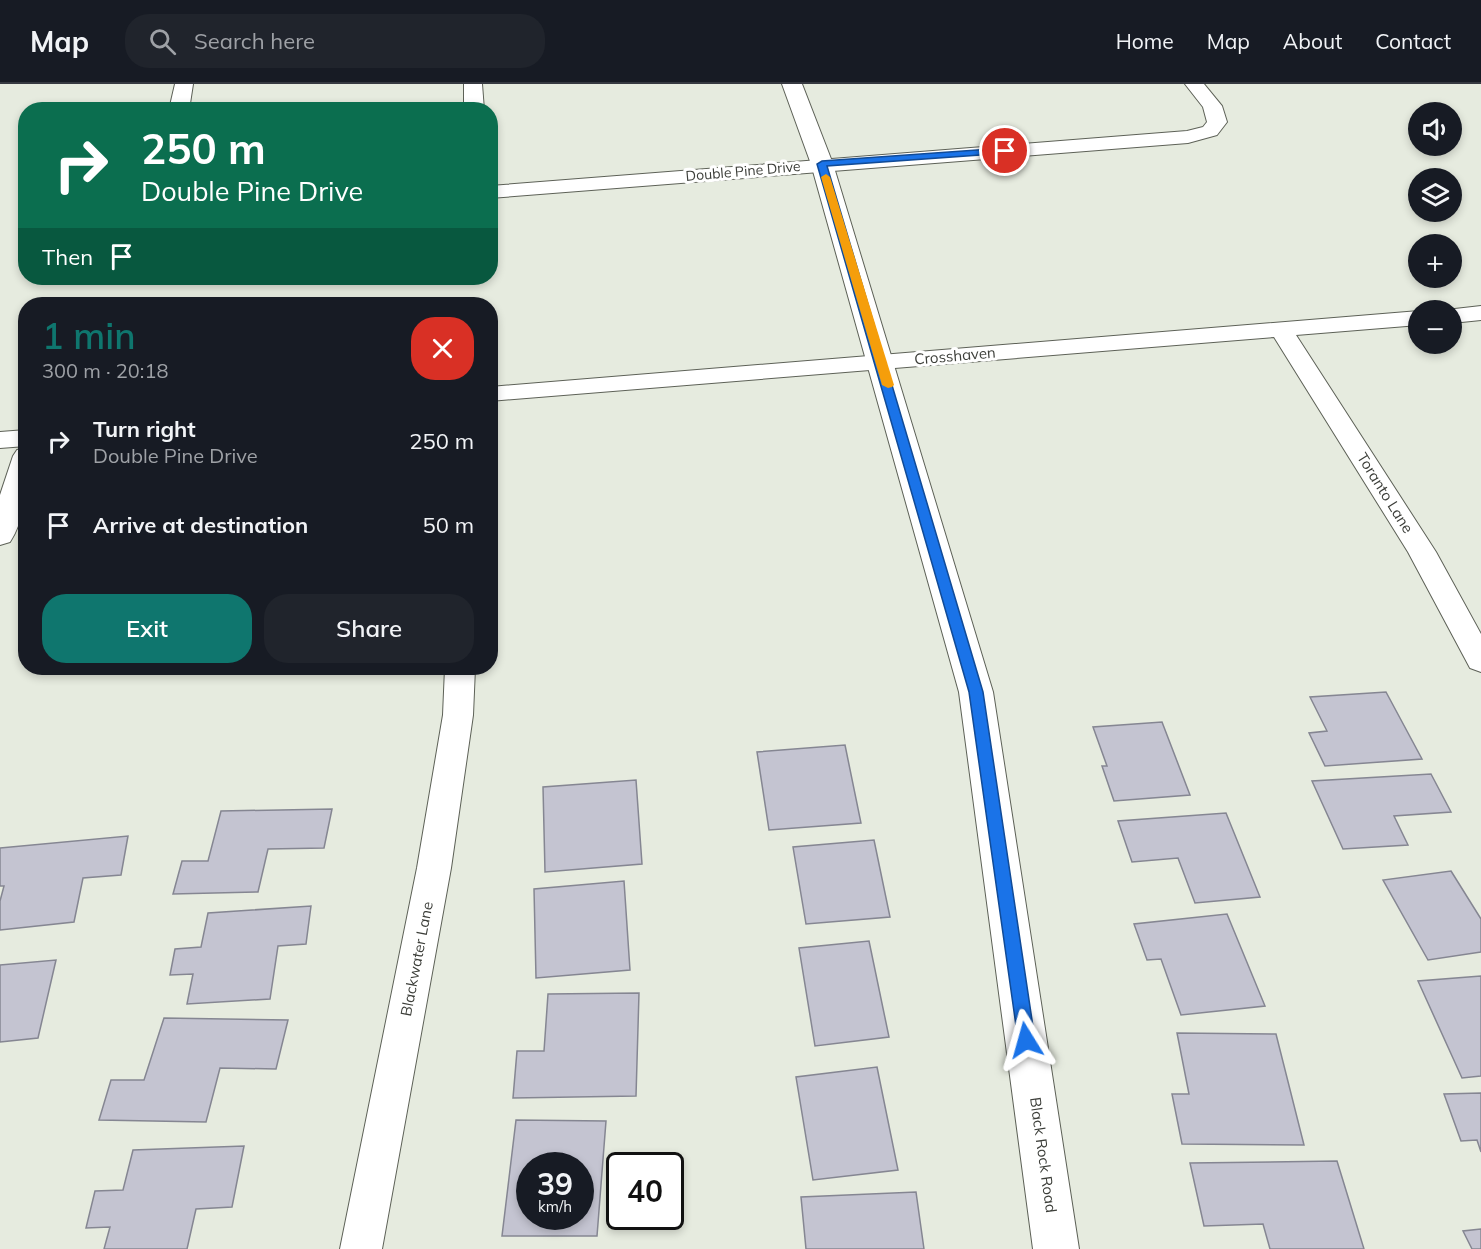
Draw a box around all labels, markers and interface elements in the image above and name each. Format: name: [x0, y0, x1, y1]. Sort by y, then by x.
search box: [125, 14, 545, 68]
text: Map: [30, 24, 89, 59]
icon: search: [146, 25, 179, 58]
text: Search here: [194, 27, 315, 55]
text: Home: [1116, 28, 1174, 54]
text: Map: [1207, 28, 1250, 54]
text: About: [1283, 28, 1342, 54]
text: Contact: [1375, 28, 1451, 54]
map controls: [1408, 102, 1462, 354]
button: sound: [1408, 102, 1462, 156]
text: 250 m: [141, 122, 266, 175]
pin: [979, 125, 1030, 176]
icon: right: [42, 126, 120, 204]
icon: arrive: [988, 134, 1021, 167]
street label: Double Pine Drive: [685, 157, 801, 185]
button: layers: [1408, 168, 1462, 222]
text: Double Pine Drive: [141, 174, 363, 208]
button: +: [1408, 234, 1462, 288]
icon: arrive: [105, 240, 138, 273]
text: Then: [42, 243, 93, 271]
button: −: [1408, 300, 1462, 354]
text: 1 min: [42, 313, 136, 358]
button: close: [411, 317, 474, 380]
street label: Crosshaven: [913, 342, 996, 369]
text: 300 m · 20:18: [42, 358, 168, 383]
text: Turn right: [93, 415, 196, 443]
icon: right: [42, 425, 75, 458]
text: 250 m: [409, 427, 474, 455]
text: Double Pine Drive: [93, 443, 258, 468]
street label: Toranto Lane: [1353, 449, 1418, 537]
icon: arrive: [42, 509, 75, 542]
text: Arrive at destination: [93, 511, 308, 539]
text: 50 m: [423, 511, 474, 539]
button: Exit: [42, 594, 252, 663]
button: Share: [264, 594, 474, 663]
street label: Blackwater Lane: [396, 900, 437, 1018]
position arrow: [994, 1008, 1058, 1072]
street label: Black Rock Road: [1026, 1096, 1061, 1214]
speed limit sign: 40: [606, 1152, 684, 1230]
text: 39: [537, 1165, 573, 1203]
text: km/h: [538, 1197, 572, 1216]

